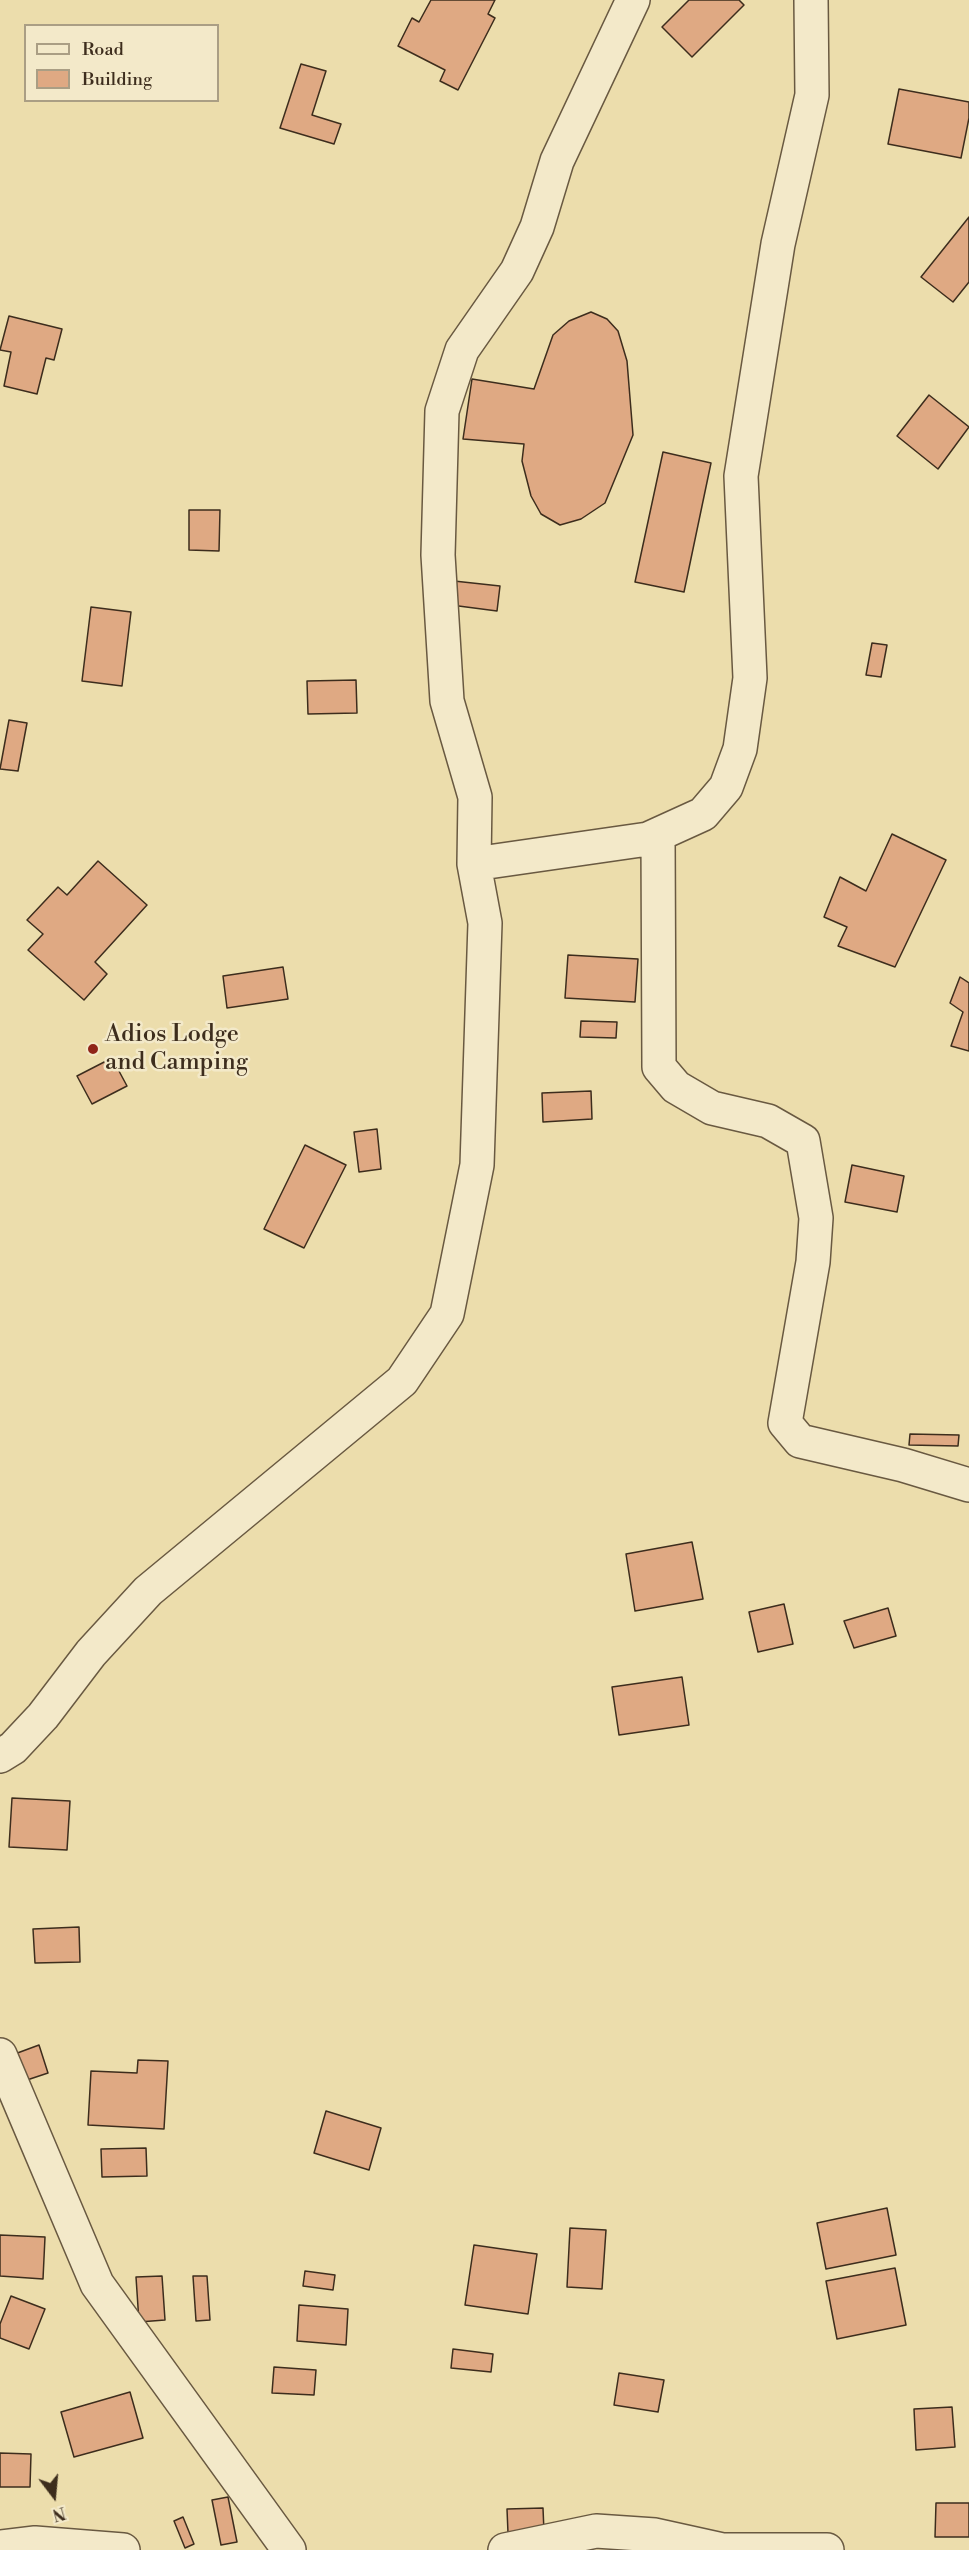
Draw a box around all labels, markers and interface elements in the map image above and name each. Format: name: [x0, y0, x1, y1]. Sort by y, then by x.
legend: [24, 24, 219, 102]
text: Road: [82, 38, 124, 61]
text: Building: [82, 68, 152, 91]
place label: Adios Lodge and Camping: [105, 1021, 248, 1077]
marker: Adios Lodge and Camping: [86, 1042, 100, 1056]
north arrow: [24, 2466, 84, 2526]
text: N: [50, 2502, 68, 2525]

